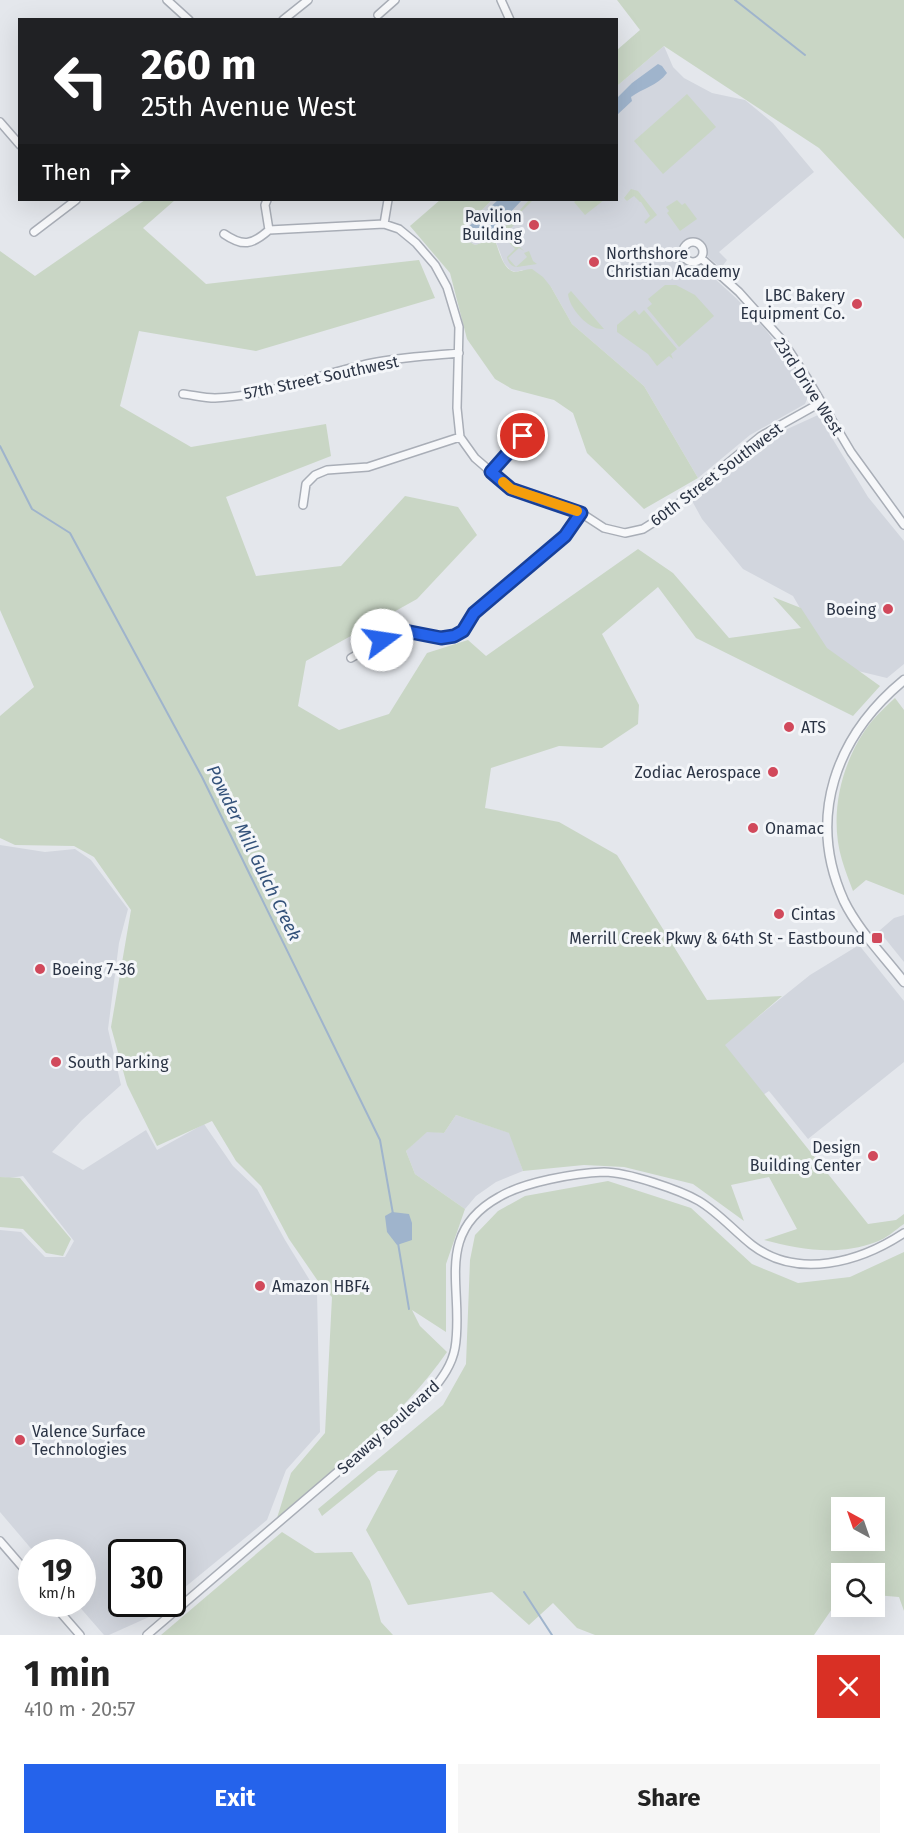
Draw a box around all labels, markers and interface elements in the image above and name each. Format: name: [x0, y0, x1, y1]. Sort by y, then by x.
text: 260 m: [141, 40, 256, 90]
icon: left: [42, 42, 120, 120]
text: 25th Avenue West: [141, 91, 356, 123]
icon: right: [103, 156, 136, 189]
text: Then: [42, 159, 91, 186]
place label: Pavilion Building: [462, 207, 523, 244]
marker: Pavilion Building: [527, 218, 541, 232]
place label: Northshore Christian Academy: [606, 244, 740, 281]
marker: Northshore Christian Academy: [587, 255, 601, 269]
place label: LBC Bakery Equipment Co.: [740, 286, 845, 323]
marker: LBC Bakery Equipment Co.: [850, 297, 864, 311]
street label: 23rd Drive West: [770, 334, 847, 439]
street label: 57th Street Southwest: [242, 352, 400, 403]
pin: [497, 410, 548, 461]
street label: 60th Street Southwest: [647, 418, 786, 530]
icon: arrive: [506, 419, 539, 452]
place label: Boeing: [826, 600, 877, 619]
marker: Boeing: [881, 602, 895, 616]
position arrow: [350, 608, 414, 672]
place label: ATS: [801, 718, 826, 737]
marker: ATS: [782, 720, 796, 734]
water label: Powder Mill Gulch Creek: [202, 761, 306, 945]
place label: Zodiac Aerospace: [634, 763, 761, 782]
marker: Zodiac Aerospace: [766, 765, 780, 779]
place label: Onamac: [765, 819, 825, 838]
marker: Onamac: [746, 821, 760, 835]
place label: Cintas: [791, 905, 836, 924]
marker: Cintas: [772, 907, 786, 921]
place label: Merrill Creek Pkwy & 64th St - Eastbound: [569, 929, 865, 948]
marker: Merrill Creek Pkwy & 64th St - Eastbound: [870, 931, 884, 945]
place label: Boeing 7-36: [52, 960, 135, 979]
marker: Boeing 7-36: [33, 962, 47, 976]
place label: South Parking: [68, 1053, 169, 1072]
marker: South Parking: [49, 1055, 63, 1069]
place label: Design Building Center: [750, 1138, 862, 1175]
marker: Design Building Center: [866, 1149, 880, 1163]
place label: Amazon HBF4: [272, 1277, 370, 1296]
marker: Amazon HBF4: [253, 1279, 267, 1293]
street label: Seaway Boulevard: [333, 1376, 443, 1478]
place label: Valence Surface Technologies: [32, 1422, 146, 1459]
marker: Valence Surface Technologies: [13, 1433, 27, 1447]
north arrow: [831, 1497, 885, 1551]
map controls: [831, 1497, 885, 1617]
speed limit sign: 30: [108, 1539, 186, 1617]
text: 19: [42, 1553, 72, 1589]
button: search: [831, 1563, 885, 1617]
text: km/h: [38, 1584, 76, 1602]
text: 1 min: [24, 1652, 111, 1696]
button: close: [817, 1655, 880, 1718]
text: 410 m · 20:57: [24, 1697, 136, 1721]
button: Exit: [24, 1764, 446, 1833]
button: Share: [458, 1764, 880, 1833]

